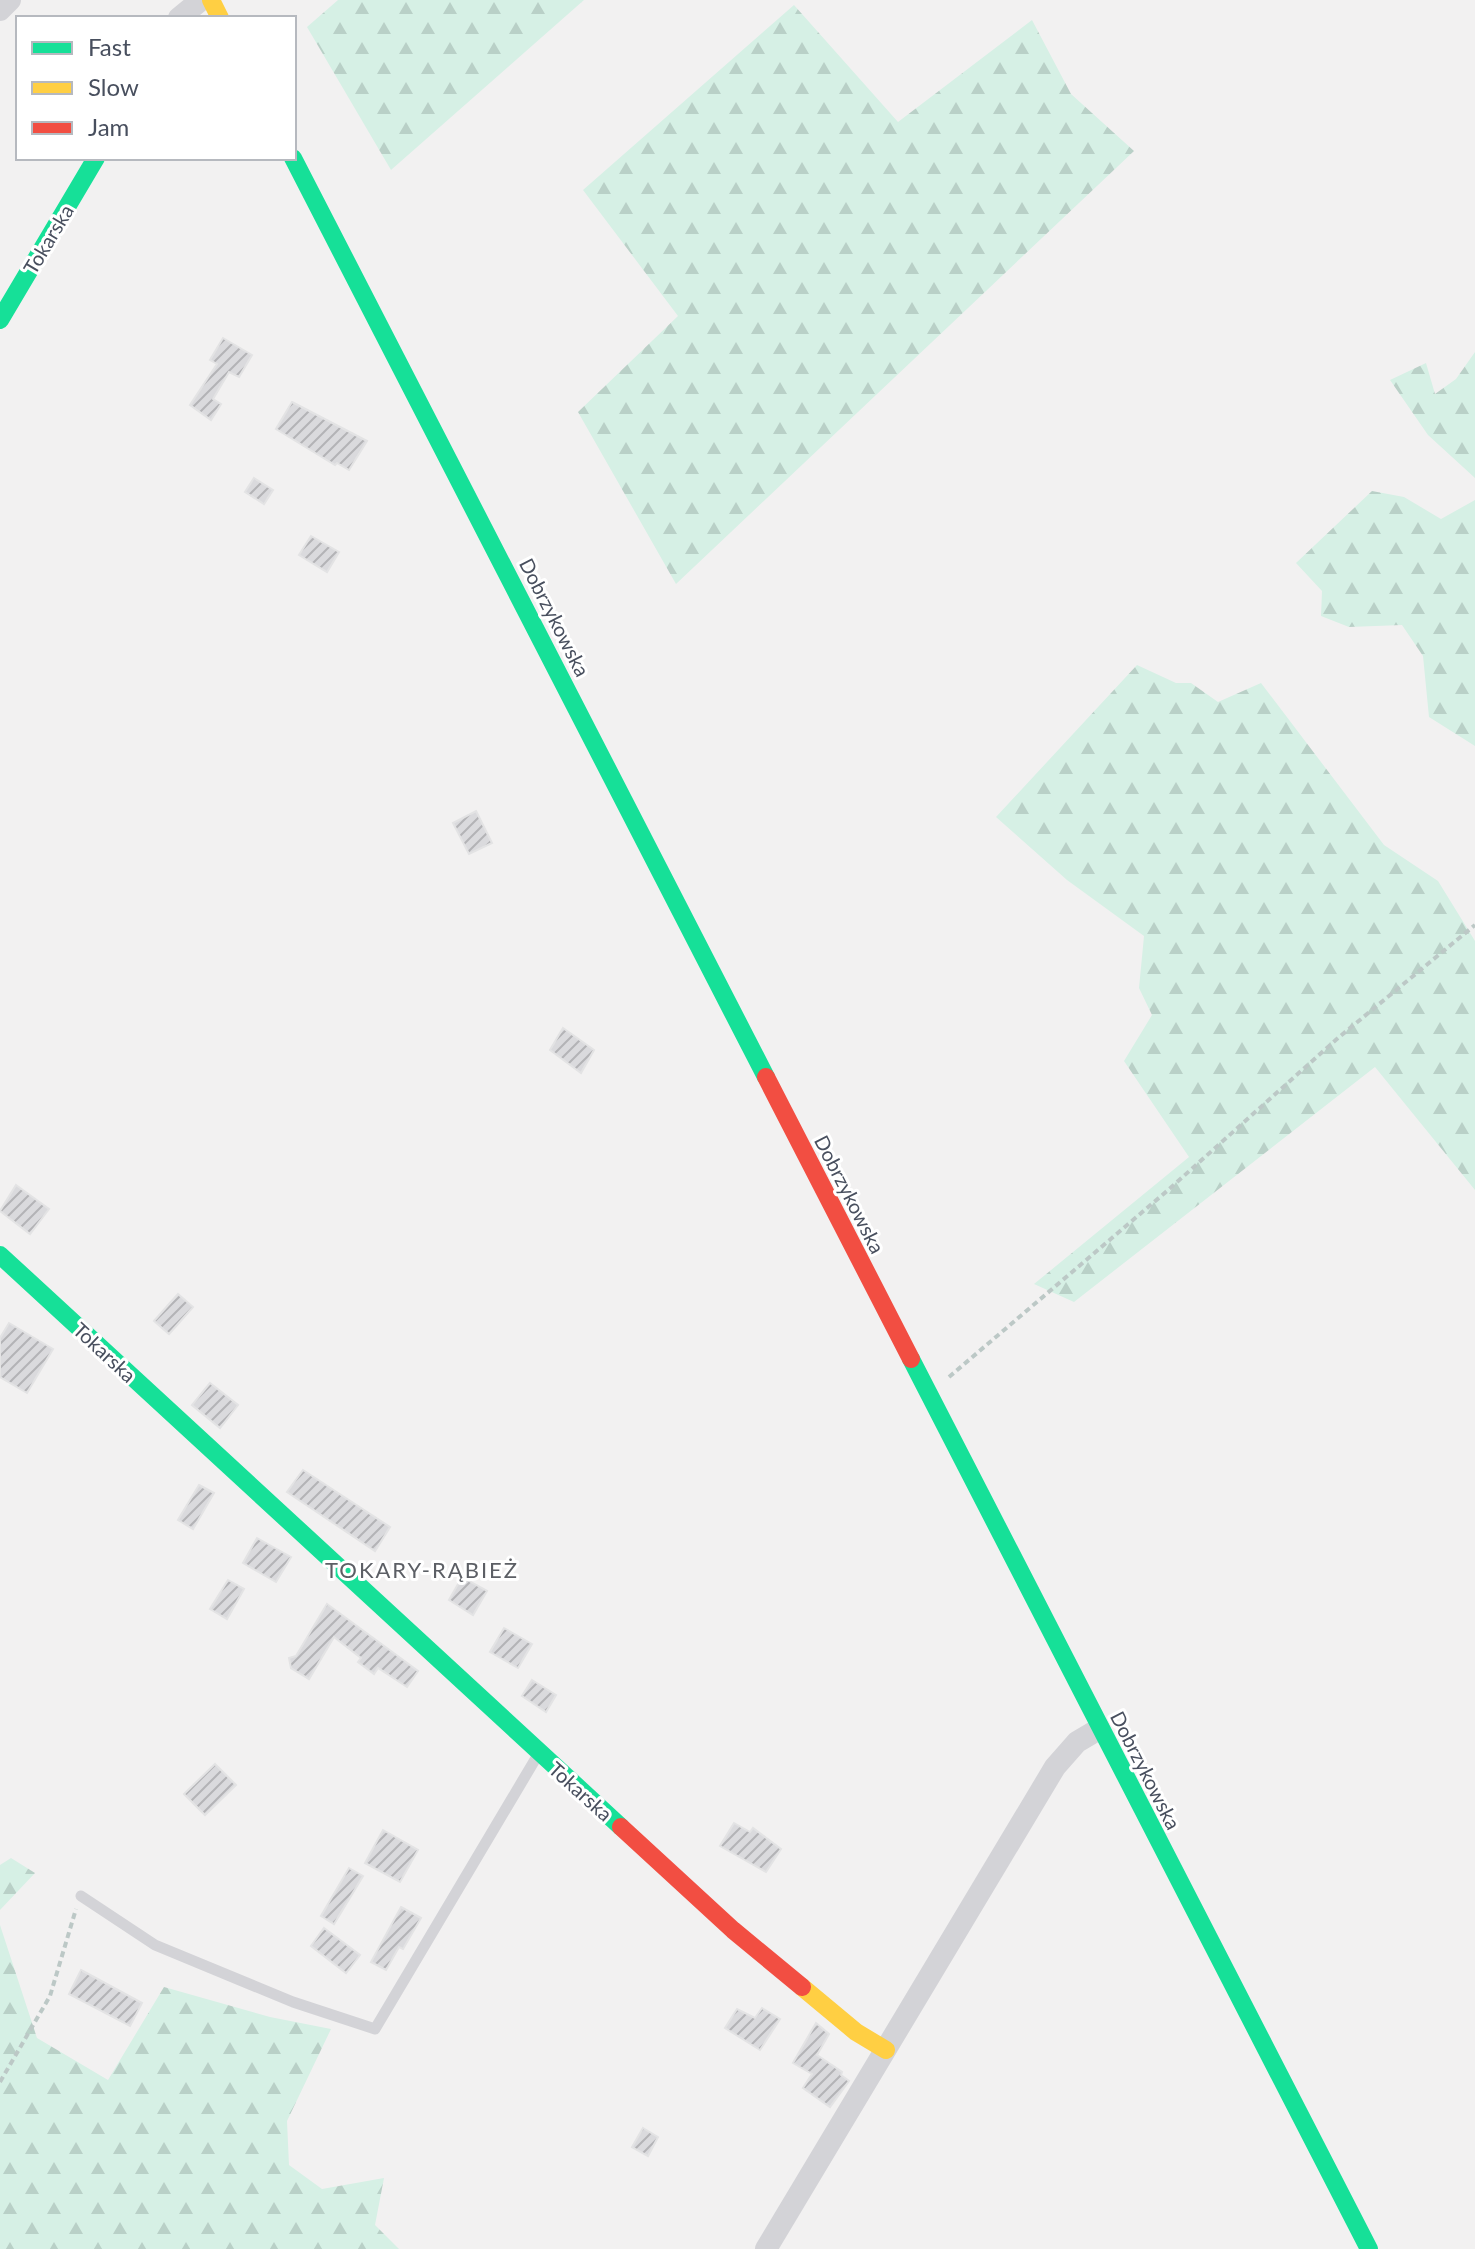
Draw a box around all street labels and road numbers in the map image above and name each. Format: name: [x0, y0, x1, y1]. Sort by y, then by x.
street label: Tokarska: [18, 200, 78, 278]
street label: Dobrzykowska: [515, 554, 595, 680]
street label: Dobrzykowska: [810, 1131, 890, 1257]
street label: Tokarska: [69, 1317, 141, 1387]
street label: Dobrzykowska: [1106, 1707, 1186, 1833]
street label: Tokarska: [544, 1756, 618, 1826]

